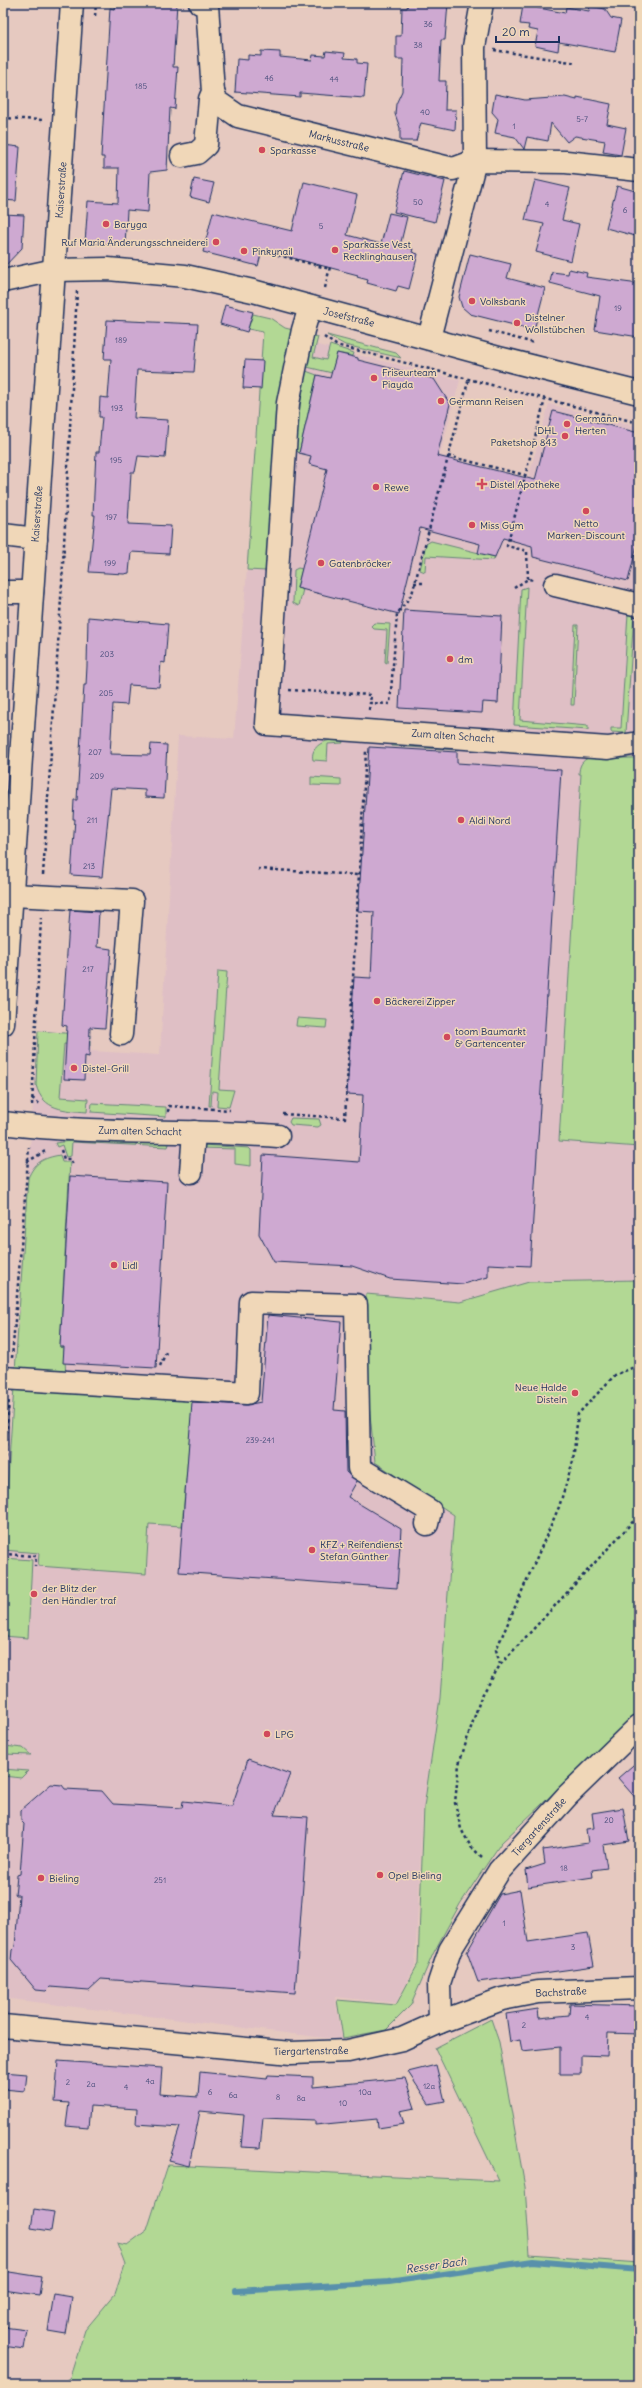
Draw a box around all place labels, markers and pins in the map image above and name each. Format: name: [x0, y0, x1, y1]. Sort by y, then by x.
place label: Sparkasse: [270, 144, 316, 157]
marker: Sparkasse: [257, 145, 267, 155]
place label: Baryga: [114, 218, 148, 231]
marker: Baryga: [101, 219, 111, 229]
place label: Ruf Maria Änderungsschneiderei: [61, 236, 208, 249]
marker: Ruf Maria Änderungsschneiderei: [211, 237, 221, 247]
place label: Sparkasse Vest Recklinghausen: [343, 238, 414, 263]
place label: Pinkynail: [252, 245, 293, 258]
marker: Sparkasse Vest Recklinghausen: [330, 245, 340, 255]
marker: Pinkynail: [239, 246, 249, 256]
place label: Volksbank: [480, 295, 526, 308]
marker: Volksbank: [467, 296, 477, 306]
place label: Distelner Wollstübchen: [525, 311, 585, 336]
marker: Distelner Wollstübchen: [512, 318, 522, 328]
place label: Friseurteam Piayda: [382, 366, 437, 391]
marker: Friseurteam Piayda: [369, 373, 379, 383]
place label: Germann Reisen: [449, 395, 524, 408]
marker: Germann Reisen: [436, 396, 446, 406]
place label: Germann Herten: [575, 412, 618, 437]
marker: Germann Herten: [562, 419, 572, 429]
place label: DHL Paketshop 843: [491, 424, 558, 449]
marker: DHL Paketshop 843: [560, 431, 570, 441]
place label: Distel Apotheke: [490, 478, 560, 491]
marker: Distel Apotheke: [477, 479, 487, 489]
place label: Rewe: [384, 481, 409, 494]
marker: Rewe: [371, 482, 381, 492]
marker: Netto Marken-Discount: [581, 506, 591, 516]
place label: Netto Marken-Discount: [547, 517, 625, 542]
place label: Miss Gym: [480, 519, 524, 532]
marker: Miss Gym: [467, 520, 477, 530]
place label: Gatenbröcker: [329, 557, 391, 570]
marker: Gatenbröcker: [316, 558, 326, 568]
place label: dm: [458, 653, 473, 666]
marker: dm: [445, 654, 455, 664]
place label: Aldi Nord: [469, 814, 511, 827]
marker: Aldi Nord: [456, 815, 466, 825]
place label: Bäckerei Zipper: [385, 995, 455, 1008]
marker: Bäckerei Zipper: [372, 996, 382, 1006]
place label: toom Baumarkt & Gartencenter: [455, 1025, 526, 1050]
marker: toom Baumarkt & Gartencenter: [442, 1032, 452, 1042]
place label: Distel-Grill: [82, 1062, 129, 1075]
marker: Distel-Grill: [69, 1063, 79, 1073]
place label: Lidl: [122, 1259, 138, 1272]
marker: Lidl: [109, 1260, 119, 1270]
place label: Neue Halde Disteln: [515, 1381, 567, 1406]
marker: Neue Halde Disteln: [570, 1388, 580, 1398]
place label: KFZ + Reifendienst Stefan Günther: [320, 1538, 403, 1563]
marker: KFZ + Reifendienst Stefan Günther: [307, 1545, 317, 1555]
place label: der Blitz der den Händler traf: [42, 1582, 117, 1607]
marker: der Blitz der den Händler traf: [29, 1589, 39, 1599]
place label: LPG: [275, 1728, 294, 1741]
marker: LPG: [262, 1729, 272, 1739]
place label: Opel Bieling: [388, 1869, 441, 1882]
marker: Opel Bieling: [375, 1870, 385, 1880]
place label: Bieling: [49, 1872, 79, 1885]
marker: Bieling: [36, 1873, 46, 1883]

